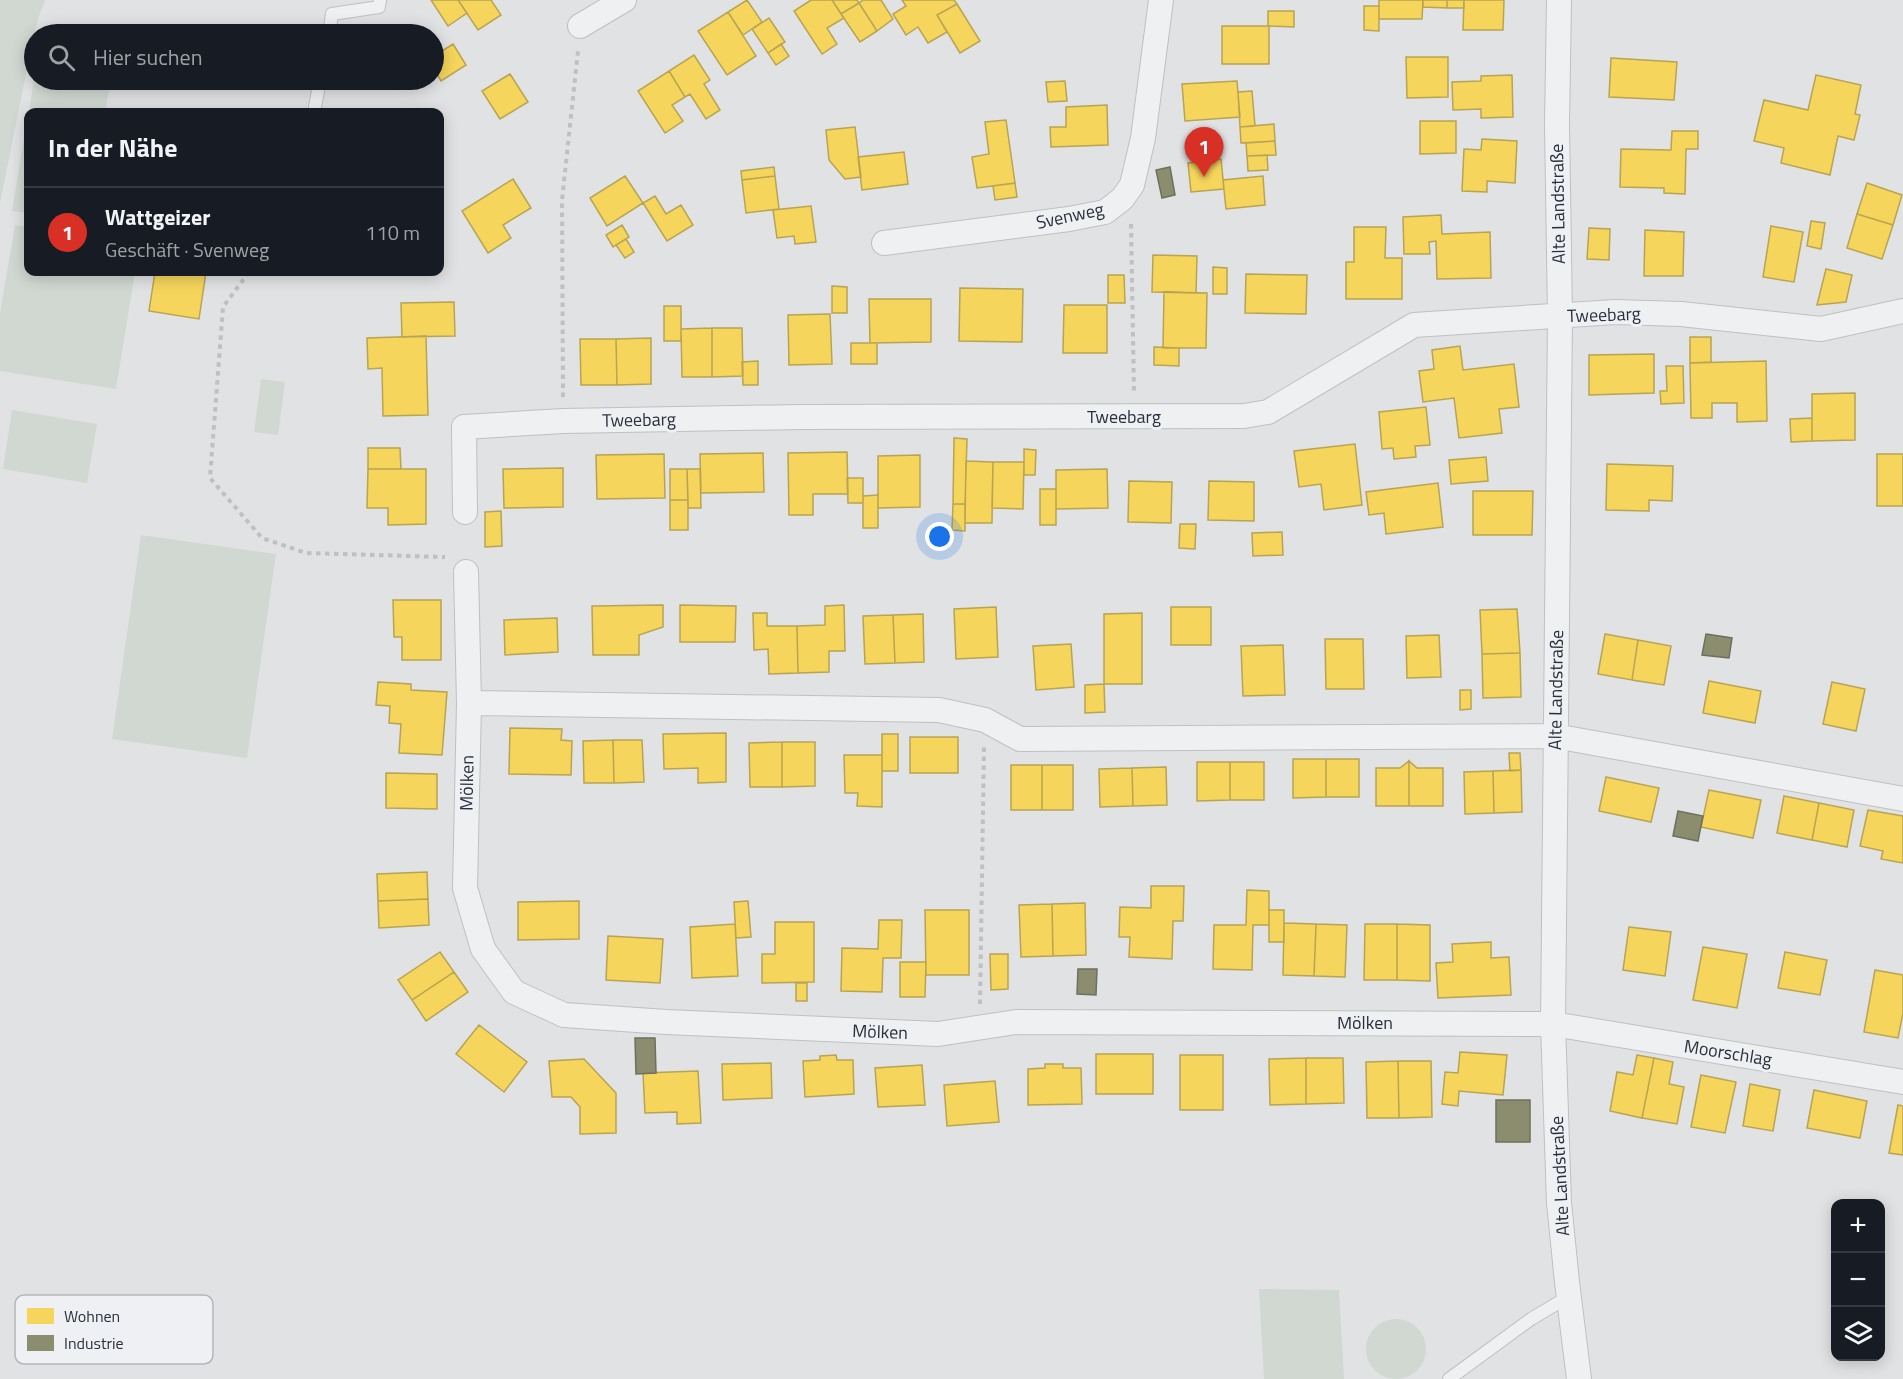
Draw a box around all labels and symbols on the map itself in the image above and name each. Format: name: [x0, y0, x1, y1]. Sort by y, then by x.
pin: 1: [1184, 128, 1224, 177]
street label: Alte Landstraße: [1543, 144, 1572, 264]
street label: Svenweg: [1033, 195, 1106, 236]
street label: Tweebarg: [1567, 300, 1641, 329]
street label: Tweebarg: [1087, 403, 1161, 430]
street label: Tweebarg: [602, 405, 676, 434]
your location: [925, 522, 954, 551]
street label: Alte Landstraße: [1541, 630, 1570, 750]
street label: Mölken: [453, 755, 480, 811]
street label: Mölken: [1337, 1009, 1393, 1036]
street label: Mölken: [852, 1017, 908, 1046]
street label: Moorschlag: [1682, 1032, 1774, 1073]
street label: Alte Landstraße: [1543, 1115, 1576, 1237]
legend: [15, 1295, 213, 1364]
text: Wohnen: [64, 1304, 120, 1328]
text: Industrie: [64, 1331, 124, 1355]

